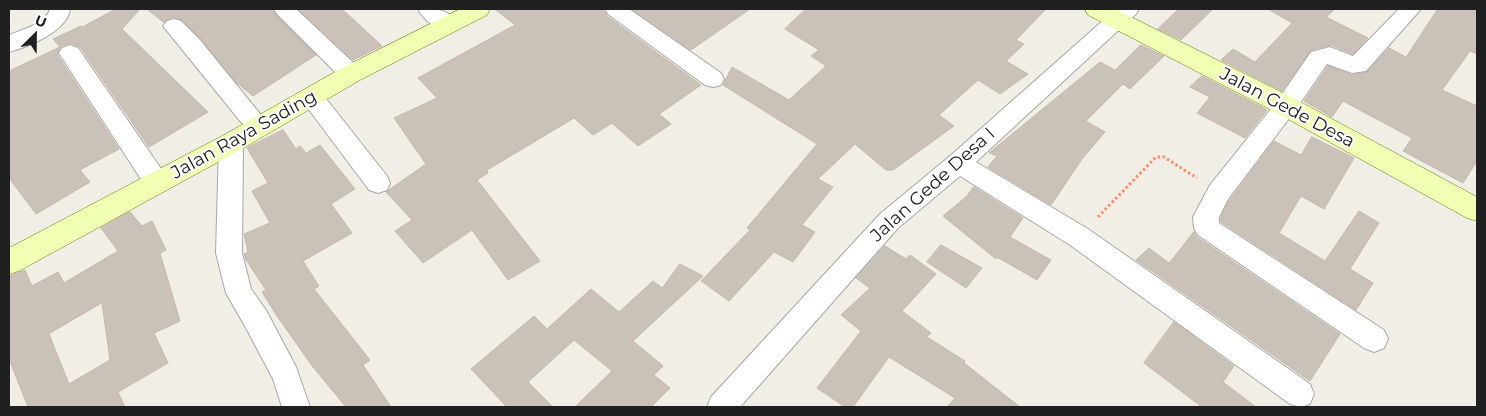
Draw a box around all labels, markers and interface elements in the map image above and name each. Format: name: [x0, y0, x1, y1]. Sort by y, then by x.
north arrow: [10, 10, 60, 60]
text: U: [32, 11, 49, 32]
street label: Jalan Gede Desa: [1216, 63, 1358, 153]
street label: Jalan Raya Sading: [167, 86, 321, 184]
street label: Jalan Gede Desa I: [866, 123, 1000, 247]

